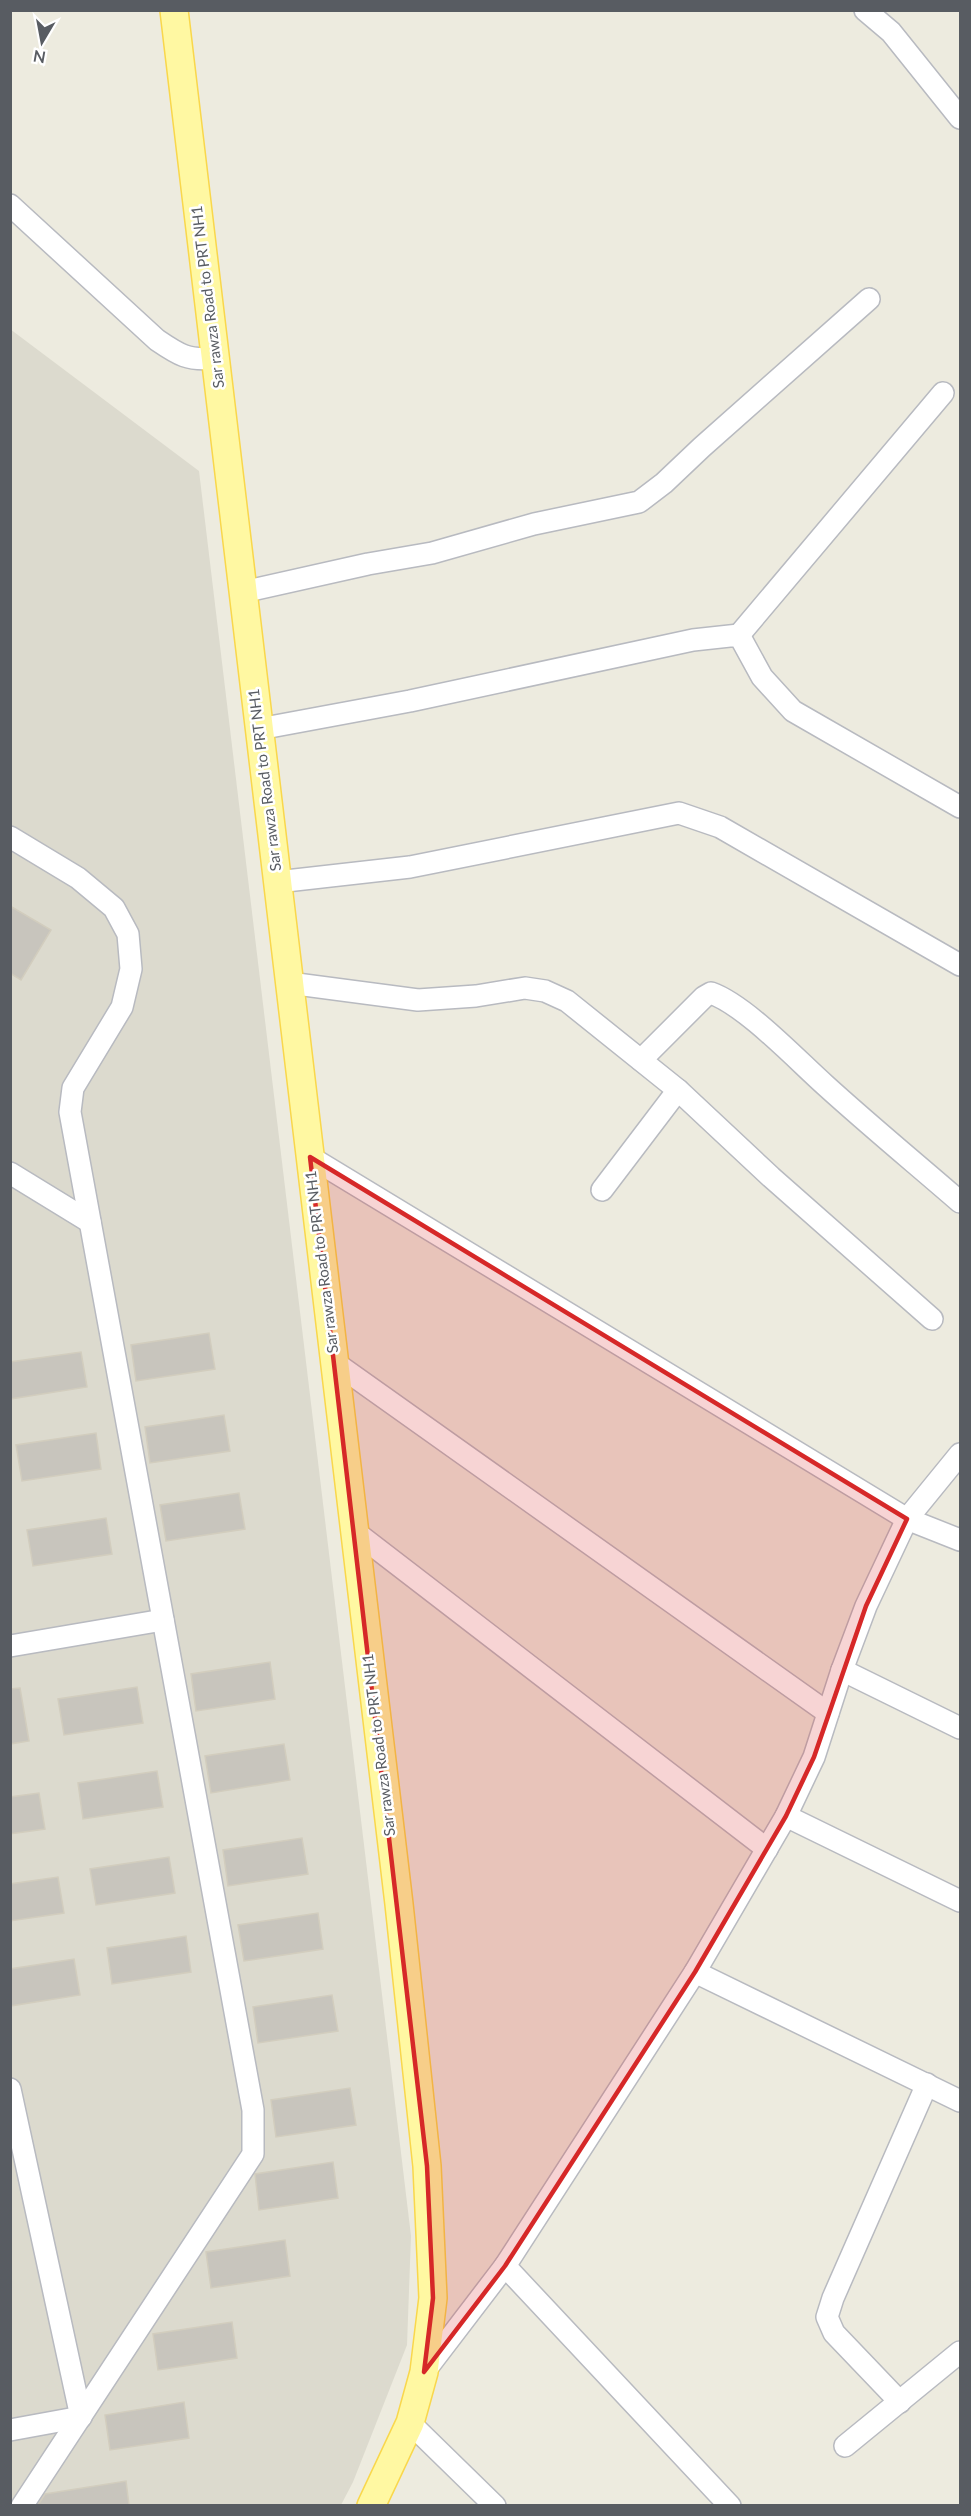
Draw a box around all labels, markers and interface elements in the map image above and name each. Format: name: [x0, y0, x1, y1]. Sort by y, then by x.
north arrow: [12, 12, 72, 72]
text: N: [32, 47, 47, 68]
street label: Sar rawza Road to PRT NH1: [187, 205, 227, 389]
street label: Sar rawza Road to PRT NH1: [244, 688, 284, 872]
street label: Sar rawza Road to PRT NH1: [301, 1170, 341, 1354]
street label: Sar rawza Road to PRT NH1: [358, 1653, 398, 1837]

